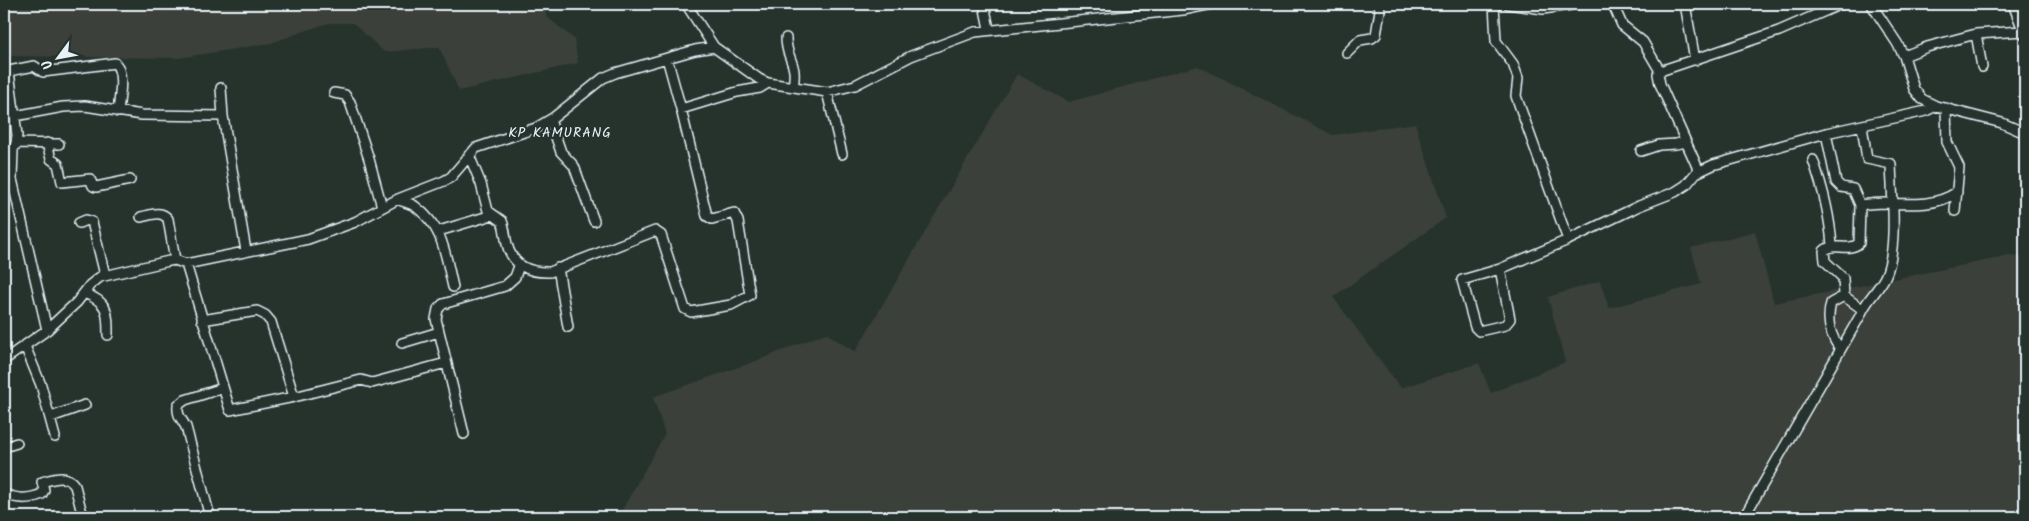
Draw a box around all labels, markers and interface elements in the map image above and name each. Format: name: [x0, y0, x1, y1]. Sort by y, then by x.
north arrow: [32, 32, 82, 82]
text: U: [36, 54, 59, 74]
district label: KP KAMURANG: [508, 122, 612, 144]

